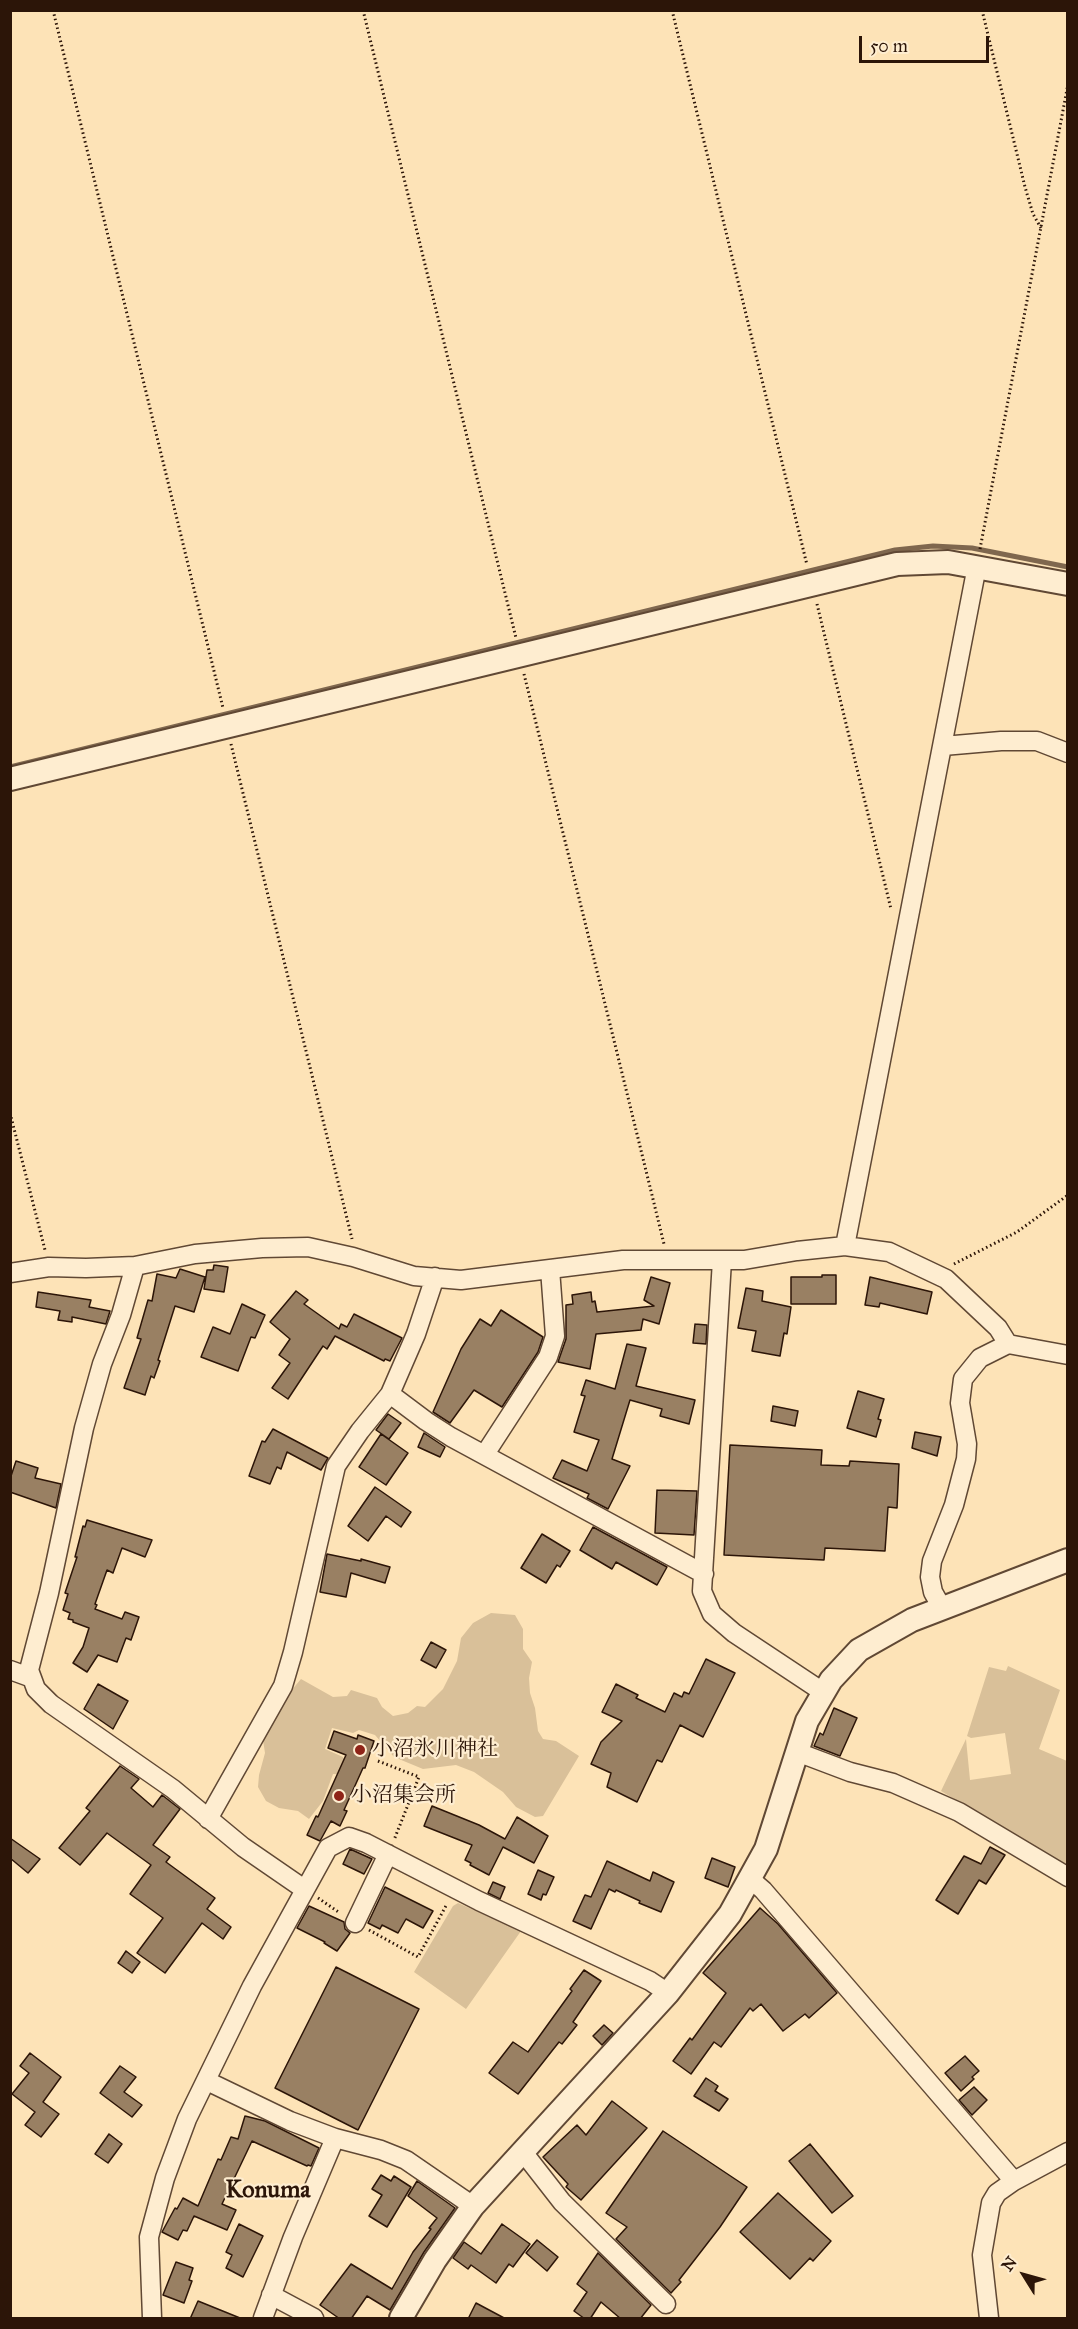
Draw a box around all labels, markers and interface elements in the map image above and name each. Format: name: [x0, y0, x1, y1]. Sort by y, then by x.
scale bar: [862, 24, 992, 62]
text: 50 m: [870, 35, 908, 57]
place label: 小沼氷川神社: [372, 1737, 498, 1763]
marker: 小沼氷川神社: [353, 1743, 367, 1757]
place label: 小沼集会所: [351, 1783, 456, 1809]
marker: 小沼集会所: [332, 1789, 346, 1803]
district label: Konuma: [226, 2177, 310, 2205]
north arrow: [994, 2245, 1054, 2305]
text: N: [998, 2253, 1021, 2275]

